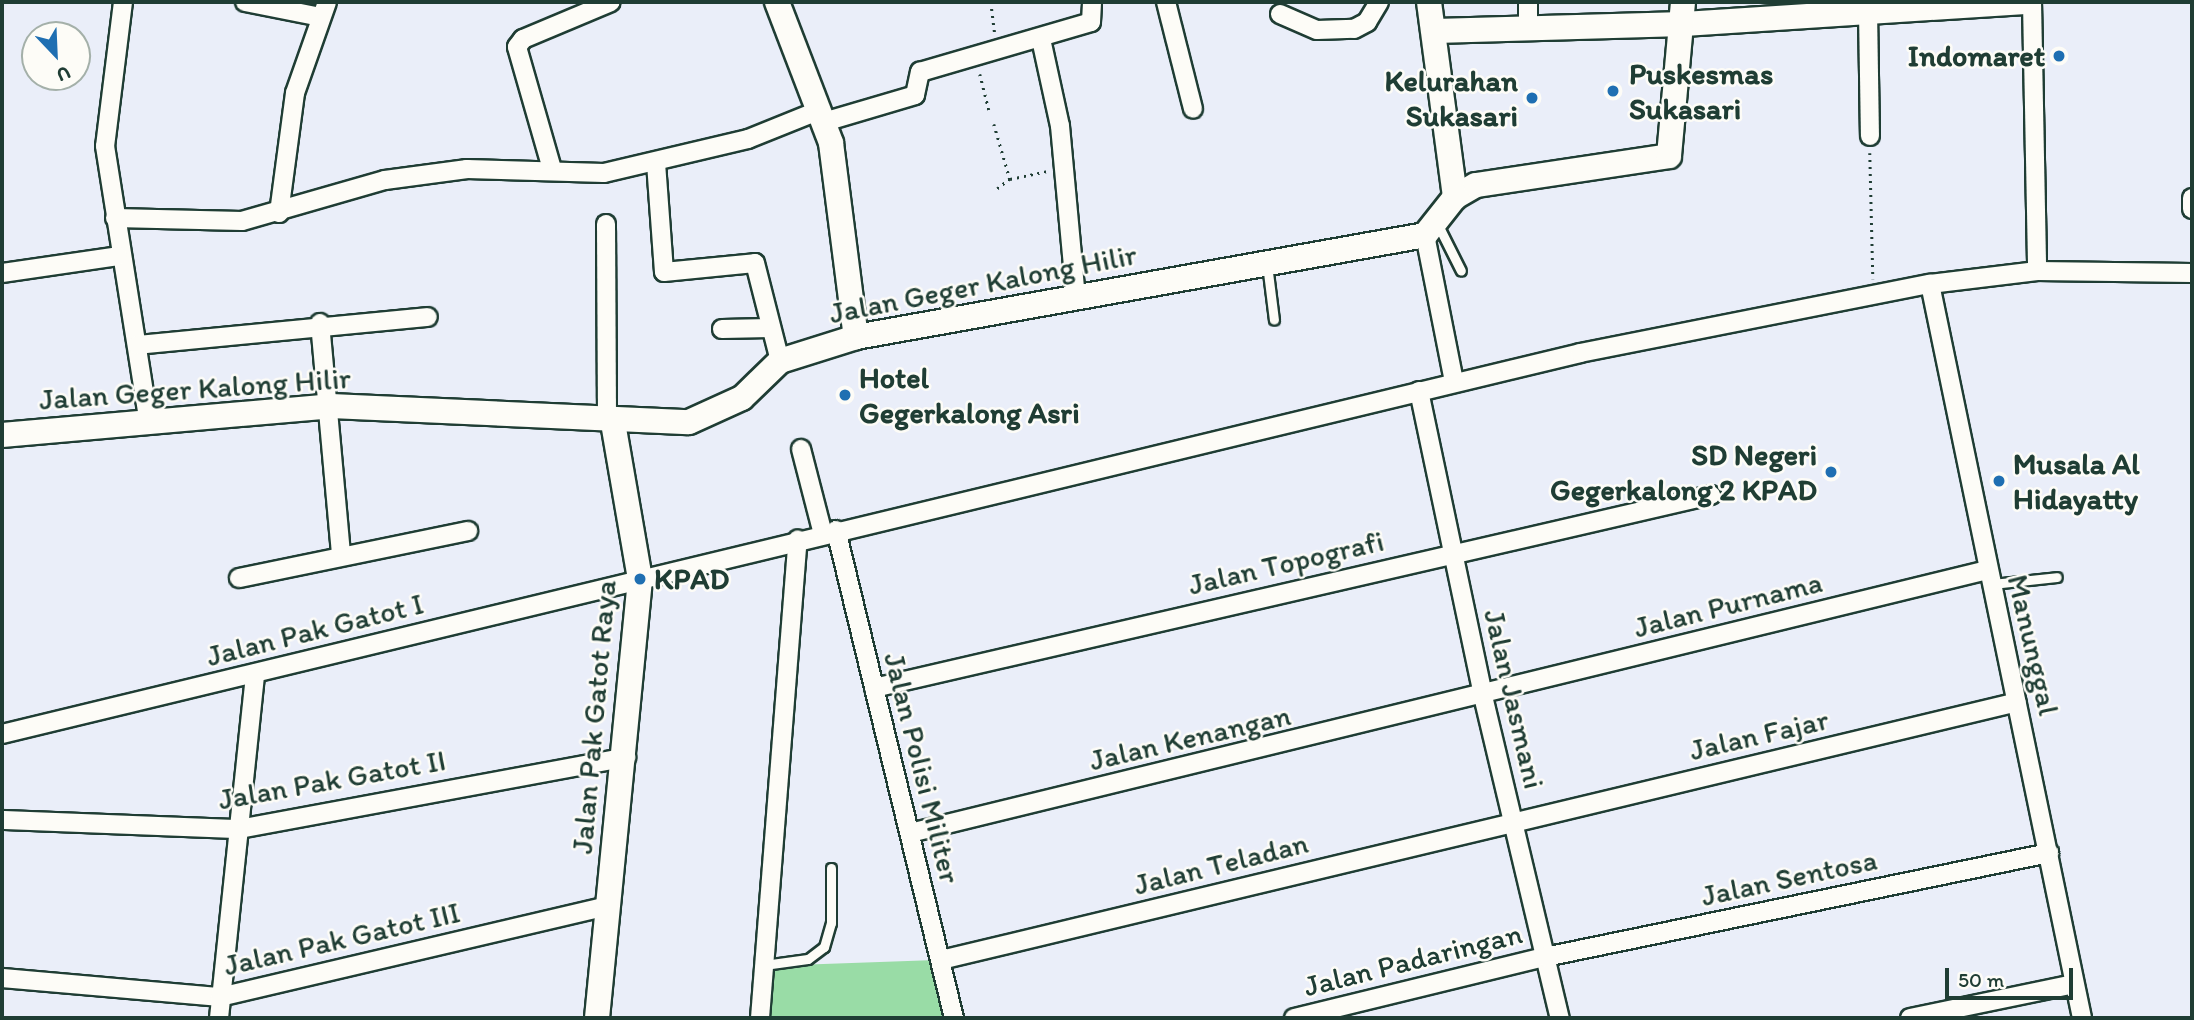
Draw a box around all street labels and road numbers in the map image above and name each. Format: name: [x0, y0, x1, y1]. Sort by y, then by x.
street label: Jalan Geger Kalong Hilir: [827, 237, 1139, 331]
street label: Jalan Geger Kalong Hilir: [39, 360, 351, 418]
street label: Jalan Topografi: [1186, 523, 1386, 603]
street label: Jalan Purnama: [1630, 564, 1826, 646]
street label: Manunggal: [1999, 571, 2067, 719]
street label: Jalan Pak Gatot Raya: [564, 580, 624, 854]
street label: Jalan Pak Gatot I: [203, 586, 427, 674]
street label: Jalan Jasmani: [1476, 606, 1552, 792]
street label: Jalan Polisi Militer: [876, 649, 968, 887]
street label: Jalan Kenangan: [1086, 697, 1294, 779]
street label: Jalan Fajar: [1687, 702, 1831, 768]
street label: Jalan Pak Gatot II: [216, 742, 448, 818]
street label: Jalan Teladan: [1131, 825, 1311, 903]
street label: Jalan Sentosa: [1698, 842, 1880, 914]
street label: Jalan Pak Gatot III: [221, 894, 463, 984]
street label: Jalan Padaringan: [1301, 916, 1525, 1004]

